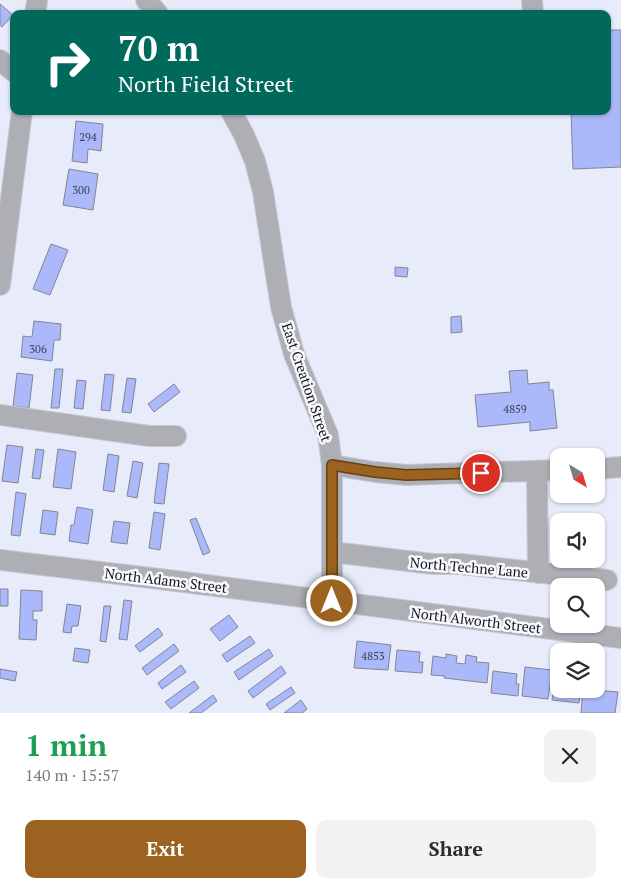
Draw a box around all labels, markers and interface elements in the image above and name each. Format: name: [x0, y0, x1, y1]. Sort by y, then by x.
text: 70 m: [118, 25, 199, 71]
icon: right: [35, 30, 100, 95]
text: North Field Street: [118, 69, 294, 98]
house number: 294: [79, 130, 97, 144]
house number: 300: [72, 183, 90, 197]
street label: East Creation Street: [278, 320, 337, 445]
house number: 306: [29, 342, 47, 356]
house number: 4859: [503, 402, 527, 416]
north arrow: [550, 448, 605, 502]
map controls: [550, 448, 605, 698]
pin: [460, 452, 502, 494]
icon: arrive: [467, 459, 495, 487]
button: sound: [550, 513, 605, 568]
street label: North Techne Lane: [409, 552, 529, 582]
street label: North Adams Street: [104, 563, 229, 597]
position arrow: [305, 574, 357, 626]
button: search: [550, 578, 605, 633]
street label: North Alworth Street: [410, 603, 543, 638]
button: layers: [550, 643, 605, 698]
house number: 4853: [361, 649, 385, 663]
text: 1 min: [25, 725, 107, 765]
button: close: [544, 730, 596, 782]
text: 140 m · 15:57: [25, 764, 119, 786]
button: Exit: [25, 820, 306, 878]
button: Share: [316, 820, 596, 878]

